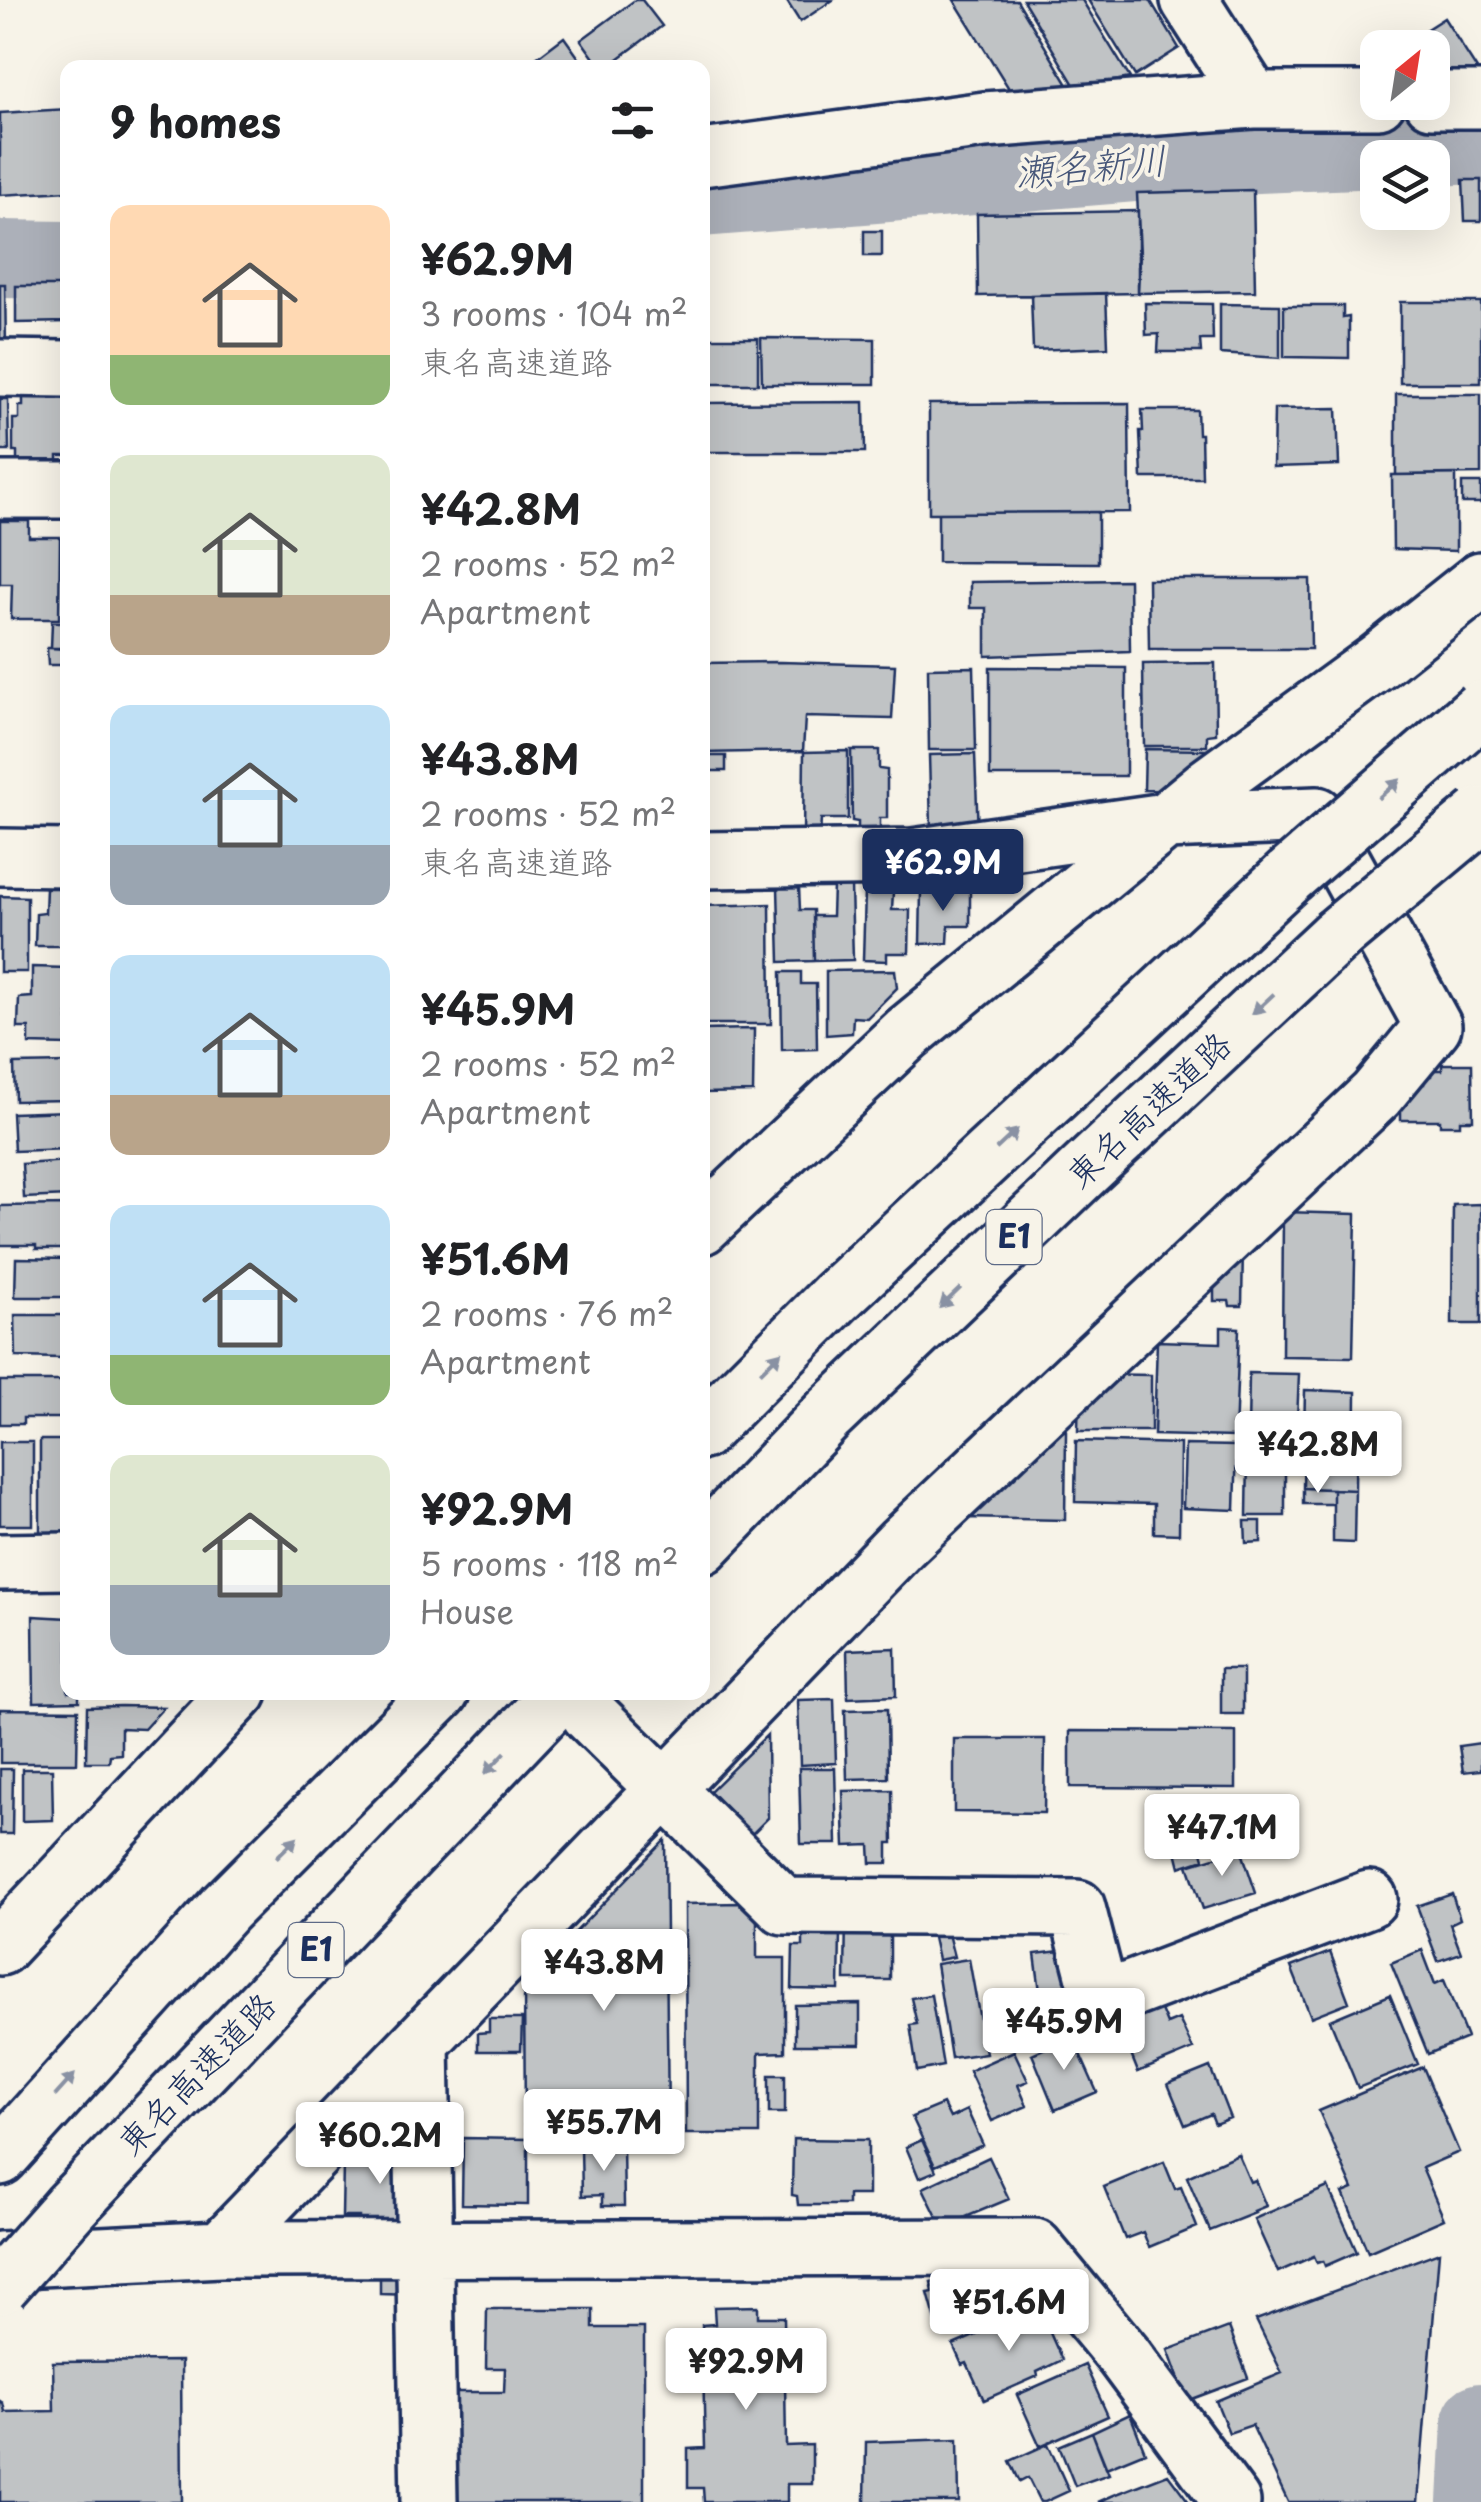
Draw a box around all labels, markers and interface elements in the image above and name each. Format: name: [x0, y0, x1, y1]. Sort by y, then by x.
north arrow: [1360, 30, 1450, 120]
map controls: [1360, 30, 1450, 230]
text: 9 homes: [110, 89, 281, 152]
icon: filters: [605, 93, 660, 148]
water label: 瀬名新川: [1013, 129, 1169, 200]
button: layers: [1360, 140, 1450, 230]
text: ¥62.9M: [420, 226, 574, 289]
icon: home: [190, 245, 310, 365]
text: 3 rooms · 104 m²: [420, 289, 688, 337]
text: 東名高速道路: [420, 337, 612, 385]
text: ¥42.8M: [420, 476, 581, 539]
icon: home: [190, 495, 310, 615]
text: 2 rooms · 52 m²: [420, 539, 676, 587]
text: Apartment: [420, 587, 591, 635]
text: ¥43.8M: [420, 726, 580, 789]
icon: home: [190, 745, 310, 865]
one-way arrow: [1376, 779, 1401, 801]
text: 2 rooms · 52 m²: [420, 789, 676, 837]
pin: ¥62.9M: [862, 829, 1024, 914]
text: 東名高速道路: [420, 837, 612, 885]
text: ¥62.9M: [884, 837, 1002, 885]
text: ¥45.9M: [420, 976, 575, 1039]
one-way arrow: [1252, 992, 1276, 1015]
icon: home: [190, 995, 310, 1115]
street label: 東名高速道路: [1052, 1017, 1242, 1199]
text: 2 rooms · 52 m²: [420, 1039, 676, 1087]
text: Apartment: [420, 1087, 591, 1135]
one-way arrow: [995, 1128, 1019, 1151]
road number: E1: [986, 1210, 1042, 1264]
text: ¥51.6M: [420, 1226, 570, 1289]
icon: home: [190, 1245, 310, 1365]
one-way arrow: [939, 1286, 963, 1309]
text: 2 rooms · 76 m²: [420, 1289, 674, 1337]
text: Apartment: [420, 1337, 591, 1385]
one-way arrow: [759, 1351, 783, 1375]
pin: ¥42.8M: [1237, 1411, 1399, 1496]
text: ¥42.8M: [1257, 1419, 1379, 1467]
text: ¥92.9M: [420, 1476, 573, 1539]
icon: home: [190, 1495, 310, 1615]
text: 5 rooms · 118 m²: [420, 1539, 678, 1587]
text: House: [420, 1587, 514, 1635]
one-way arrow: [484, 1751, 507, 1775]
pin: ¥47.1M: [1141, 1794, 1303, 1879]
text: ¥47.1M: [1166, 1802, 1278, 1850]
one-way arrow: [274, 1836, 298, 1859]
road number: E1: [288, 1923, 344, 1977]
pin: ¥43.8M: [523, 1929, 685, 2014]
text: ¥43.8M: [543, 1937, 665, 1985]
street label: 東名高速道路: [103, 1978, 287, 2166]
pin: ¥45.9M: [983, 1988, 1145, 2073]
text: ¥45.9M: [1005, 1996, 1123, 2044]
one-way arrow: [54, 2073, 76, 2098]
pin: ¥55.7M: [523, 2089, 685, 2174]
text: ¥55.7M: [546, 2097, 663, 2145]
pin: ¥60.2M: [299, 2102, 461, 2187]
text: ¥60.2M: [318, 2110, 442, 2158]
pin: ¥51.6M: [928, 2269, 1090, 2354]
text: ¥51.6M: [952, 2277, 1066, 2325]
pin: ¥92.9M: [665, 2328, 827, 2413]
text: ¥92.9M: [688, 2336, 804, 2384]

